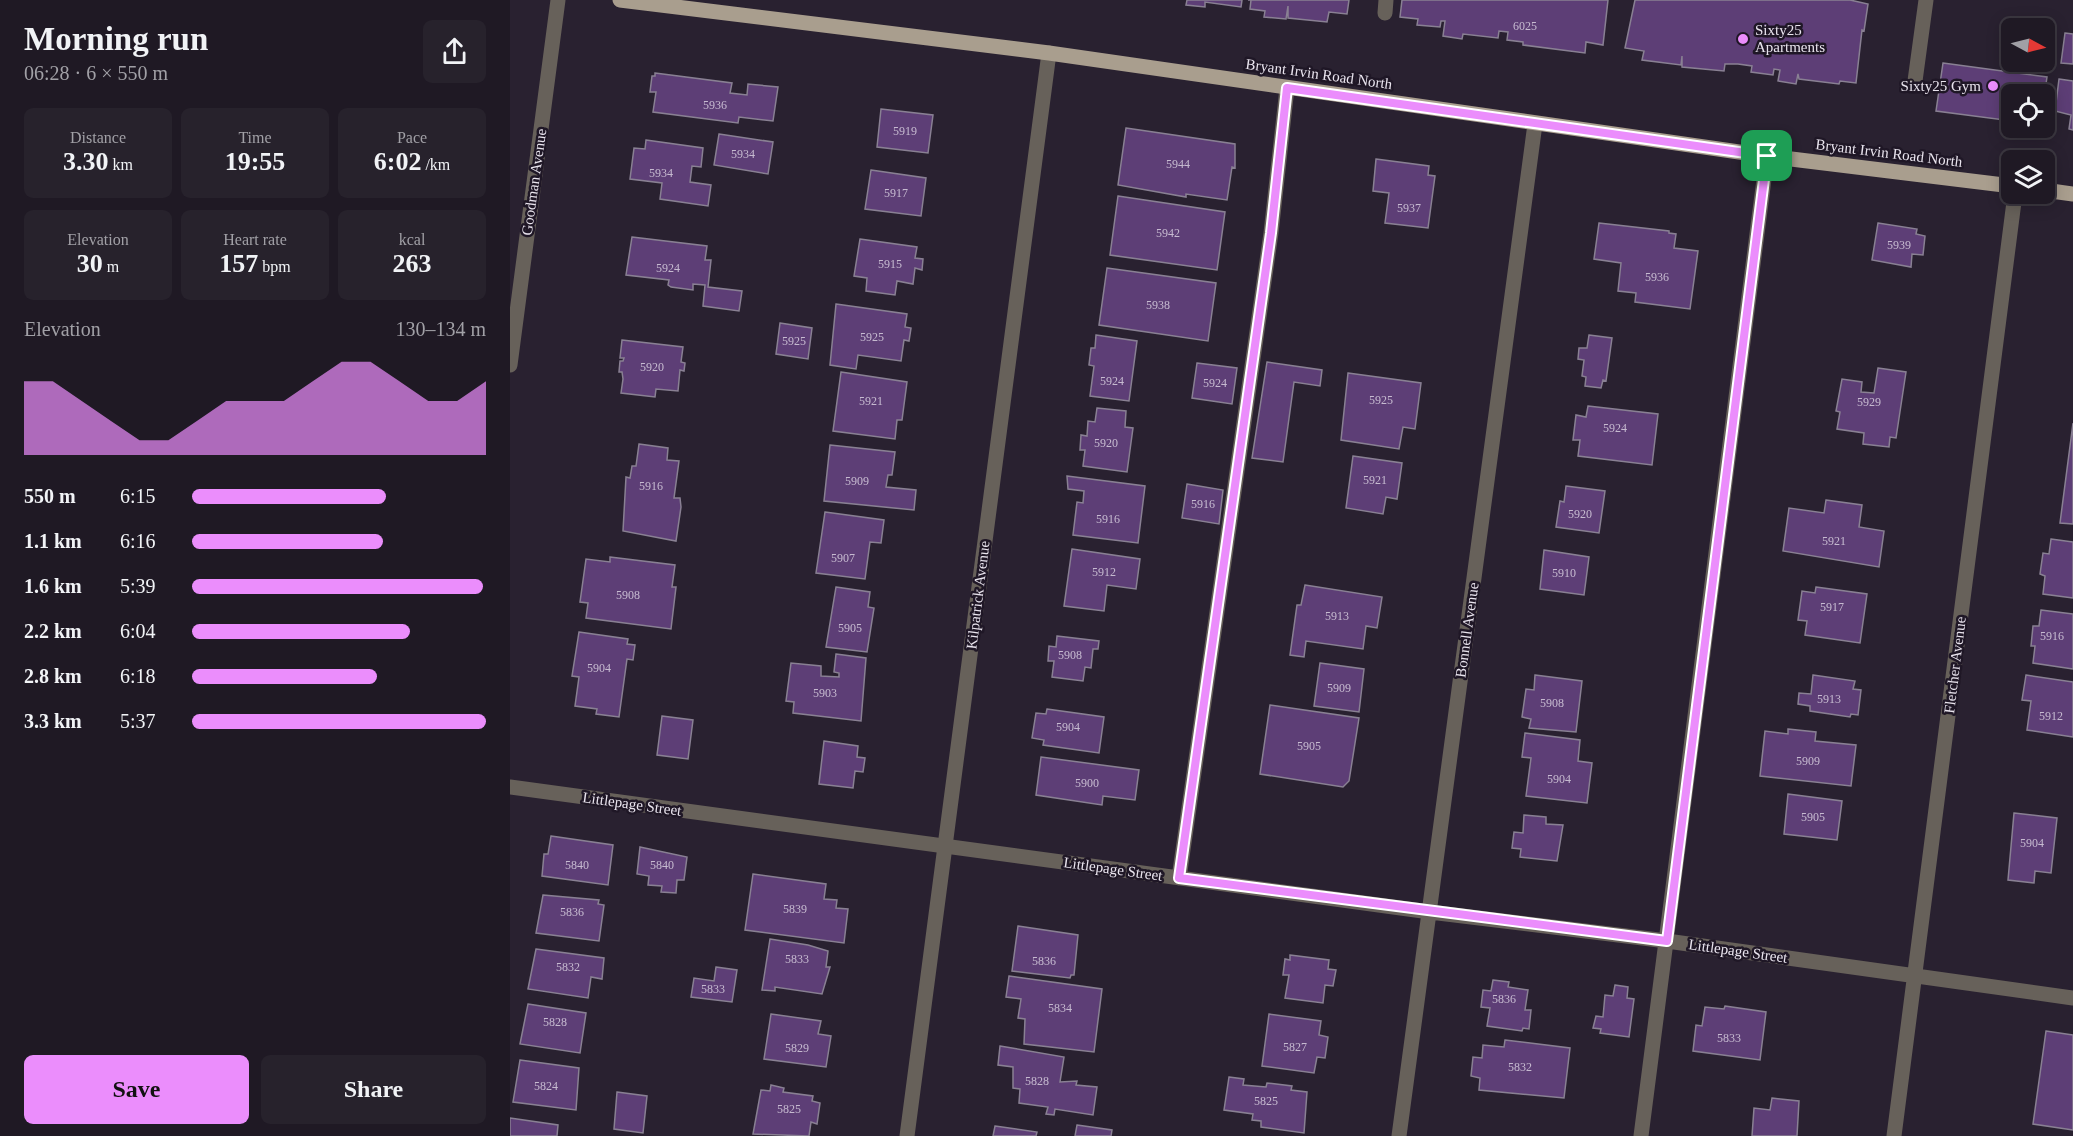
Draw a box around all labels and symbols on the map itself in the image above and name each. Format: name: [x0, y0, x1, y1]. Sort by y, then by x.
north arrow: [2001, 18, 2055, 72]
house number: 6025: [1513, 19, 1537, 33]
place label: Sixty25 Apartments: [1755, 22, 1825, 55]
marker: Sixty25 Apartments: [1736, 32, 1750, 46]
street label: Bryant Irvin Road North: [1245, 56, 1394, 92]
place label: Sixty25 Gym: [1901, 78, 1981, 94]
marker: Sixty25 Gym: [1986, 79, 2000, 93]
house number: 5936: [703, 98, 727, 112]
house number: 5919: [893, 124, 917, 138]
street label: Goodman Avenue: [519, 127, 549, 236]
pin: [1741, 130, 1792, 181]
street label: Bryant Irvin Road North: [1815, 136, 1964, 170]
house number: 5934: [731, 147, 755, 161]
house number: 5944: [1166, 157, 1190, 171]
house number: 5934: [649, 166, 673, 180]
house number: 5917: [884, 186, 908, 200]
house number: 5937: [1397, 201, 1421, 215]
house number: 5942: [1156, 226, 1180, 240]
house number: 5939: [1887, 238, 1911, 252]
house number: 5915: [878, 257, 902, 271]
house number: 5924: [656, 261, 680, 275]
house number: 5936: [1645, 270, 1669, 284]
house number: 5938: [1146, 298, 1170, 312]
house number: 5925: [860, 330, 884, 344]
house number: 5925: [782, 334, 806, 348]
house number: 5920: [640, 360, 664, 374]
house number: 5924: [1100, 374, 1124, 388]
house number: 5924: [1203, 376, 1227, 390]
house number: 5925: [1369, 393, 1393, 407]
house number: 5921: [859, 394, 883, 408]
house number: 5929: [1857, 395, 1881, 409]
house number: 5924: [1603, 421, 1627, 435]
house number: 5920: [1094, 436, 1118, 450]
house number: 5921: [1363, 473, 1387, 487]
house number: 5909: [845, 474, 869, 488]
house number: 5916: [639, 479, 663, 493]
house number: 5916: [1191, 497, 1215, 511]
house number: 5920: [1568, 507, 1592, 521]
house number: 5916: [1096, 512, 1120, 526]
house number: 5921: [1822, 534, 1846, 548]
street label: Kilpatrick Avenue: [963, 539, 993, 650]
house number: 5907: [831, 551, 855, 565]
house number: 5912: [1092, 565, 1116, 579]
house number: 5910: [1552, 566, 1576, 580]
street label: Bonnell Avenue: [1452, 581, 1482, 679]
house number: 5908: [616, 588, 640, 602]
house number: 5917: [1820, 600, 1844, 614]
house number: 5913: [1325, 609, 1349, 623]
street label: Fletcher Avenue: [1941, 615, 1969, 714]
house number: 5905: [838, 621, 862, 635]
house number: 5916: [2040, 629, 2064, 643]
house number: 5908: [1058, 648, 1082, 662]
house number: 5904: [587, 661, 611, 675]
house number: 5909: [1327, 681, 1351, 695]
house number: 5903: [813, 686, 837, 700]
house number: 5913: [1817, 692, 1841, 706]
house number: 5908: [1540, 696, 1564, 710]
house number: 5912: [2039, 709, 2063, 723]
house number: 5904: [1056, 720, 1080, 734]
house number: 5905: [1297, 739, 1321, 753]
house number: 5909: [1796, 754, 1820, 768]
house number: 5904: [1547, 772, 1571, 786]
house number: 5900: [1075, 776, 1099, 790]
street label: Littlepage Street: [582, 789, 683, 819]
house number: 5905: [1801, 810, 1825, 824]
house number: 5904: [2020, 836, 2044, 850]
street label: Littlepage Street: [1063, 854, 1164, 884]
house number: 5840: [565, 858, 589, 872]
house number: 5840: [650, 858, 674, 872]
house number: 5839: [783, 902, 807, 916]
house number: 5836: [560, 905, 584, 919]
street label: Littlepage Street: [1688, 936, 1789, 966]
house number: 5833: [785, 952, 809, 966]
house number: 5836: [1032, 954, 1056, 968]
house number: 5832: [556, 960, 580, 974]
house number: 5833: [701, 982, 725, 996]
house number: 5836: [1492, 992, 1516, 1006]
house number: 5834: [1048, 1001, 1072, 1015]
house number: 5828: [543, 1015, 567, 1029]
house number: 5833: [1717, 1031, 1741, 1045]
house number: 5827: [1283, 1040, 1307, 1054]
house number: 5829: [785, 1041, 809, 1055]
house number: 5832: [1508, 1060, 1532, 1074]
house number: 5828: [1025, 1074, 1049, 1088]
house number: 5824: [534, 1079, 558, 1093]
house number: 5825: [1254, 1094, 1278, 1108]
house number: 5825: [777, 1102, 801, 1116]

